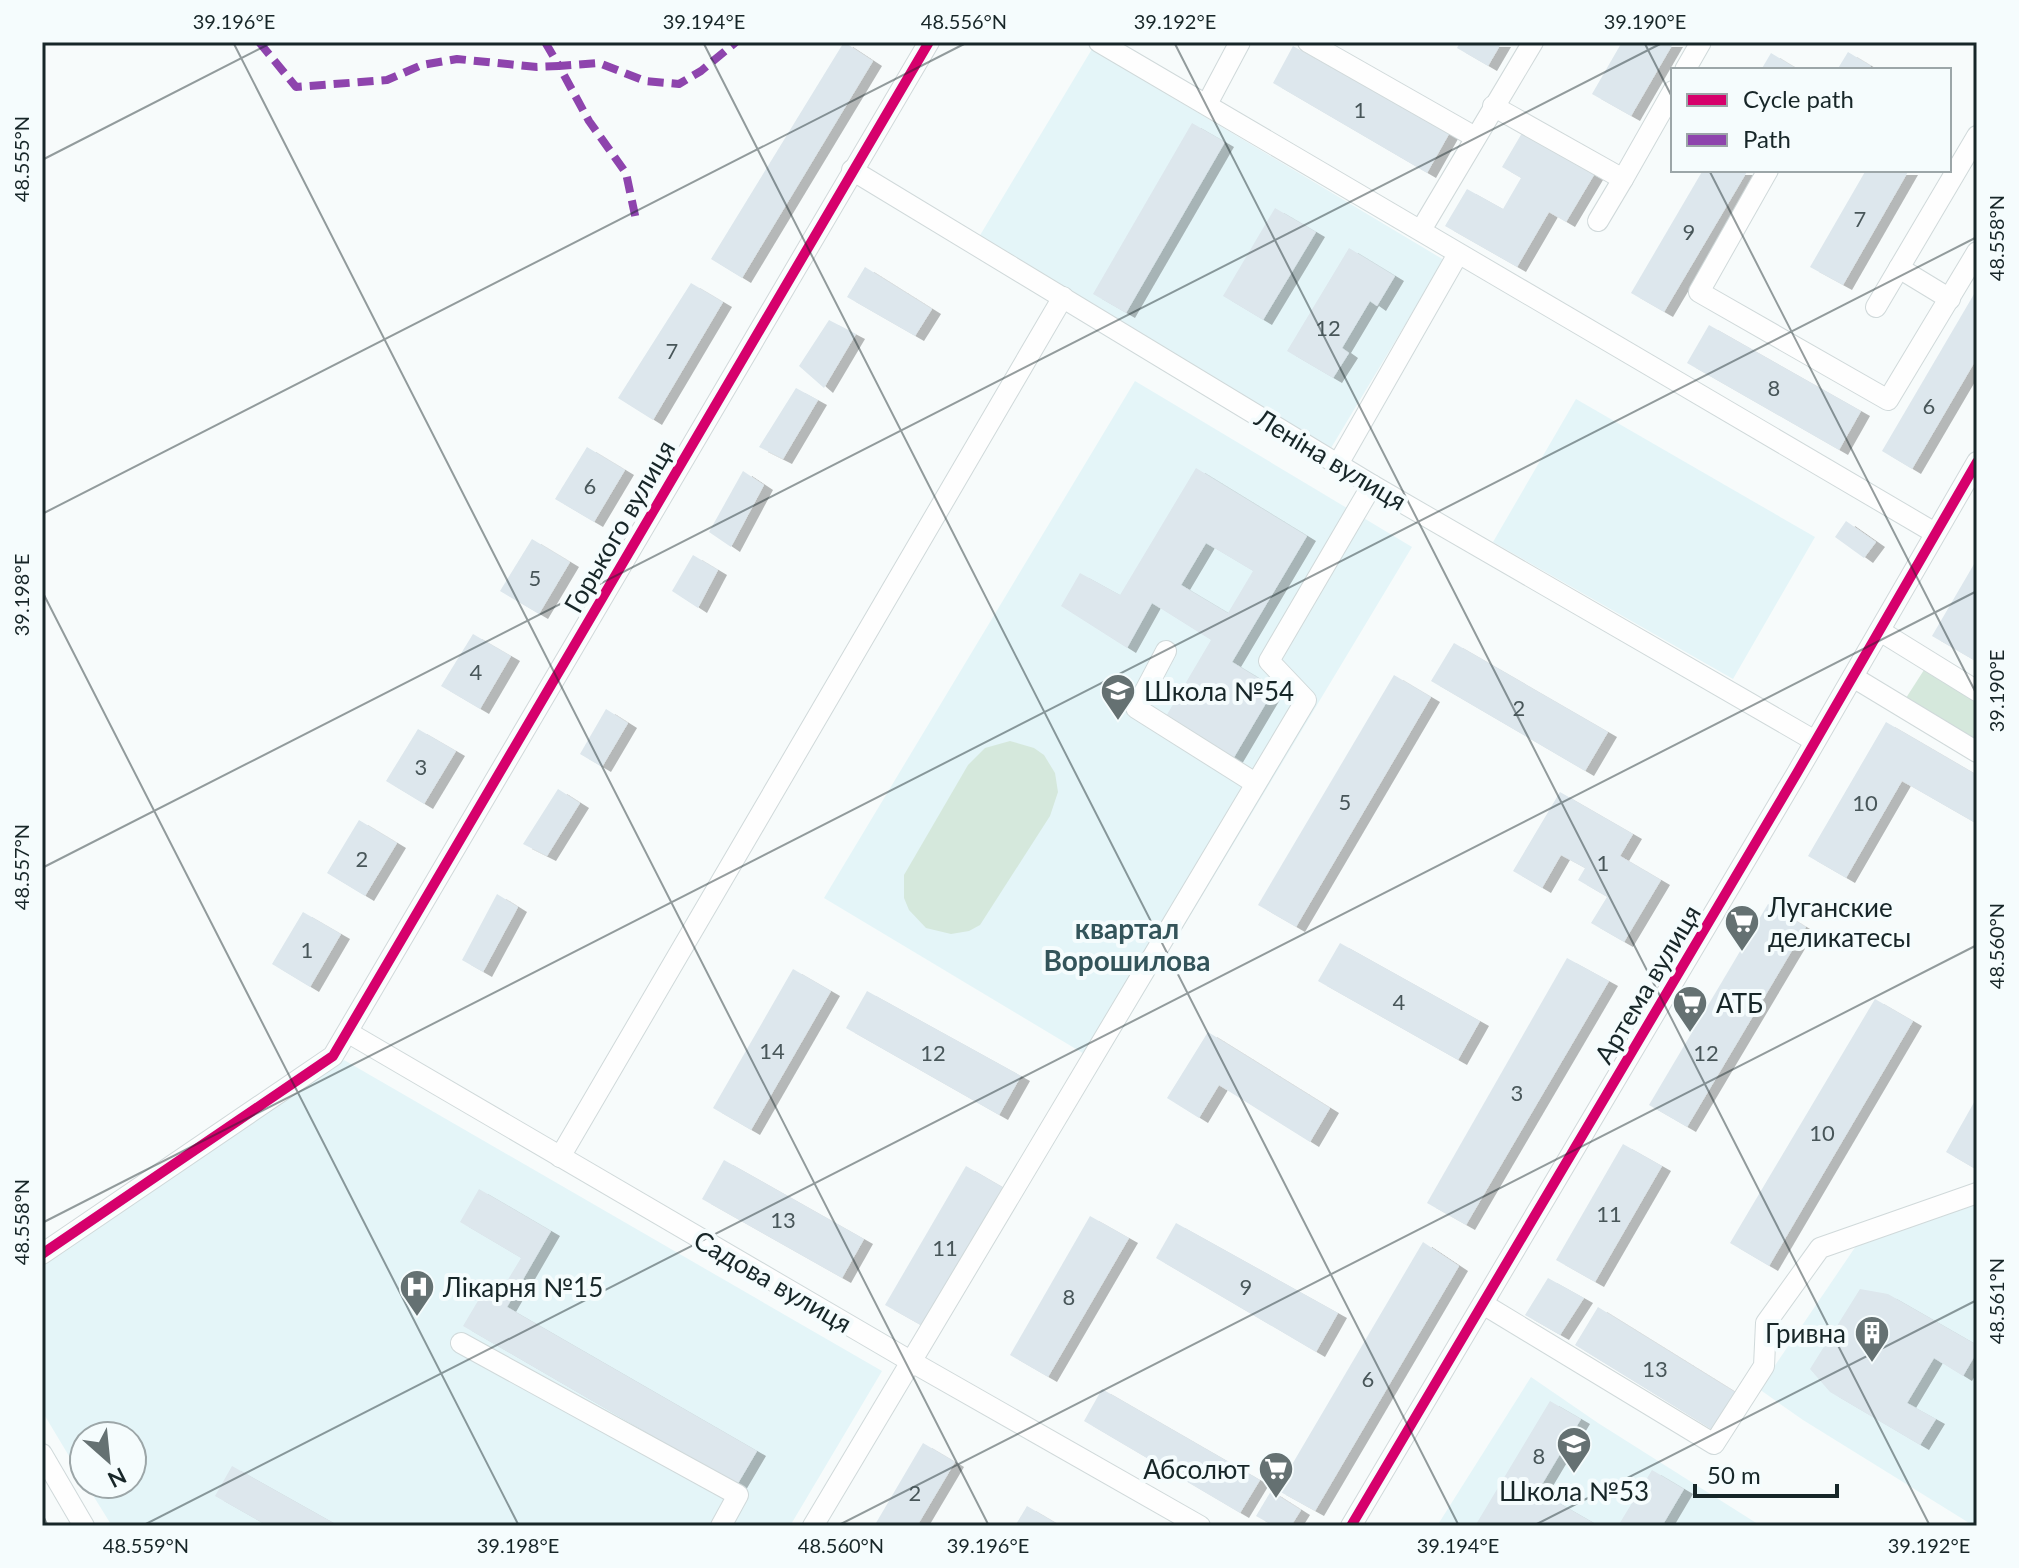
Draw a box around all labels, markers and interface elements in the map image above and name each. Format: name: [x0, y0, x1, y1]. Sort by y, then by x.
text: 39.196°E: [193, 9, 275, 33]
text: 39.194°E: [663, 9, 745, 33]
text: 48.556°N: [921, 9, 1007, 33]
text: 39.192°E: [1134, 9, 1216, 33]
text: 39.190°E: [1604, 9, 1686, 33]
legend: [1671, 68, 1951, 172]
text: Cycle path: [1743, 84, 1854, 113]
house number: 1: [1354, 96, 1366, 123]
text: 48.555°N: [9, 116, 33, 202]
text: Path: [1743, 124, 1791, 153]
text: 48.558°N: [1984, 195, 2008, 281]
house number: 7: [1854, 205, 1866, 232]
house number: 9: [1683, 218, 1695, 245]
house number: 12: [1315, 314, 1341, 341]
house number: 7: [666, 337, 678, 364]
house number: 8: [1768, 374, 1780, 401]
house number: 6: [1923, 392, 1935, 419]
street label: Леніна вулиця: [1249, 401, 1412, 517]
street label: Горького вулиця: [557, 434, 681, 618]
house number: 6: [584, 472, 596, 499]
text: 39.198°E: [9, 554, 33, 636]
house number: 5: [529, 564, 541, 591]
text: 39.190°E: [1984, 650, 2008, 732]
house number: 4: [470, 658, 483, 685]
school or university icon: Школа №54: [1099, 672, 1137, 722]
place label: Школа №54: [1144, 675, 1294, 707]
house number: 2: [1513, 694, 1525, 721]
house number: 3: [415, 753, 427, 780]
house number: 5: [1339, 788, 1351, 815]
house number: 10: [1852, 789, 1878, 816]
text: 48.557°N: [9, 824, 33, 910]
house number: 2: [356, 845, 368, 872]
house number: 1: [1597, 849, 1609, 876]
place label: Луганские деликатесы: [1767, 891, 1911, 953]
street label: Артема вулиця: [1587, 899, 1707, 1069]
supermarket icon: Луганские деликатесы: [1723, 903, 1761, 953]
text: 48.560°N: [1984, 903, 2008, 989]
district label: квартал Ворошилова: [1043, 911, 1211, 977]
house number: 1: [301, 936, 313, 963]
supermarket icon: АТБ: [1671, 984, 1709, 1034]
place label: АТБ: [1716, 987, 1763, 1019]
house number: 4: [1393, 988, 1406, 1015]
house number: 14: [759, 1037, 785, 1064]
house number: 12: [920, 1039, 946, 1066]
house number: 12: [1693, 1039, 1719, 1066]
house number: 3: [1511, 1079, 1523, 1106]
house number: 10: [1809, 1119, 1835, 1146]
text: 48.558°N: [9, 1179, 33, 1265]
house number: 11: [1596, 1200, 1622, 1227]
house number: 13: [770, 1206, 796, 1233]
street label: Садова вулиця: [688, 1223, 858, 1339]
house number: 11: [932, 1234, 958, 1261]
text: 48.561°N: [1984, 1258, 2008, 1344]
hospital icon: Лікарня №15: [398, 1268, 436, 1318]
place label: Лікарня №15: [442, 1271, 603, 1303]
house number: 9: [1240, 1273, 1252, 1300]
house number: 8: [1063, 1283, 1075, 1310]
building icon: Гривна: [1853, 1314, 1891, 1364]
place label: Гривна: [1765, 1317, 1846, 1349]
house number: 13: [1642, 1355, 1668, 1382]
house number: 6: [1362, 1365, 1374, 1392]
north arrow: [68, 1420, 148, 1500]
school or university icon: Школа №53: [1555, 1425, 1593, 1475]
house number: 8: [1533, 1442, 1545, 1469]
scale bar: [1695, 1448, 1837, 1498]
supermarket icon: Абсолют: [1257, 1450, 1295, 1500]
place label: Абсолют: [1143, 1453, 1250, 1485]
text: 50 m: [1707, 1460, 1761, 1489]
text: N: [104, 1462, 131, 1494]
place label: Школа №53: [1499, 1475, 1649, 1507]
house number: 2: [909, 1479, 921, 1506]
text: 48.559°N: [103, 1533, 189, 1557]
text: 39.198°E: [477, 1533, 559, 1557]
text: 48.560°N: [798, 1533, 884, 1557]
text: 39.196°E: [947, 1533, 1029, 1557]
text: 39.194°E: [1417, 1533, 1499, 1557]
text: 39.192°E: [1888, 1533, 1970, 1557]

